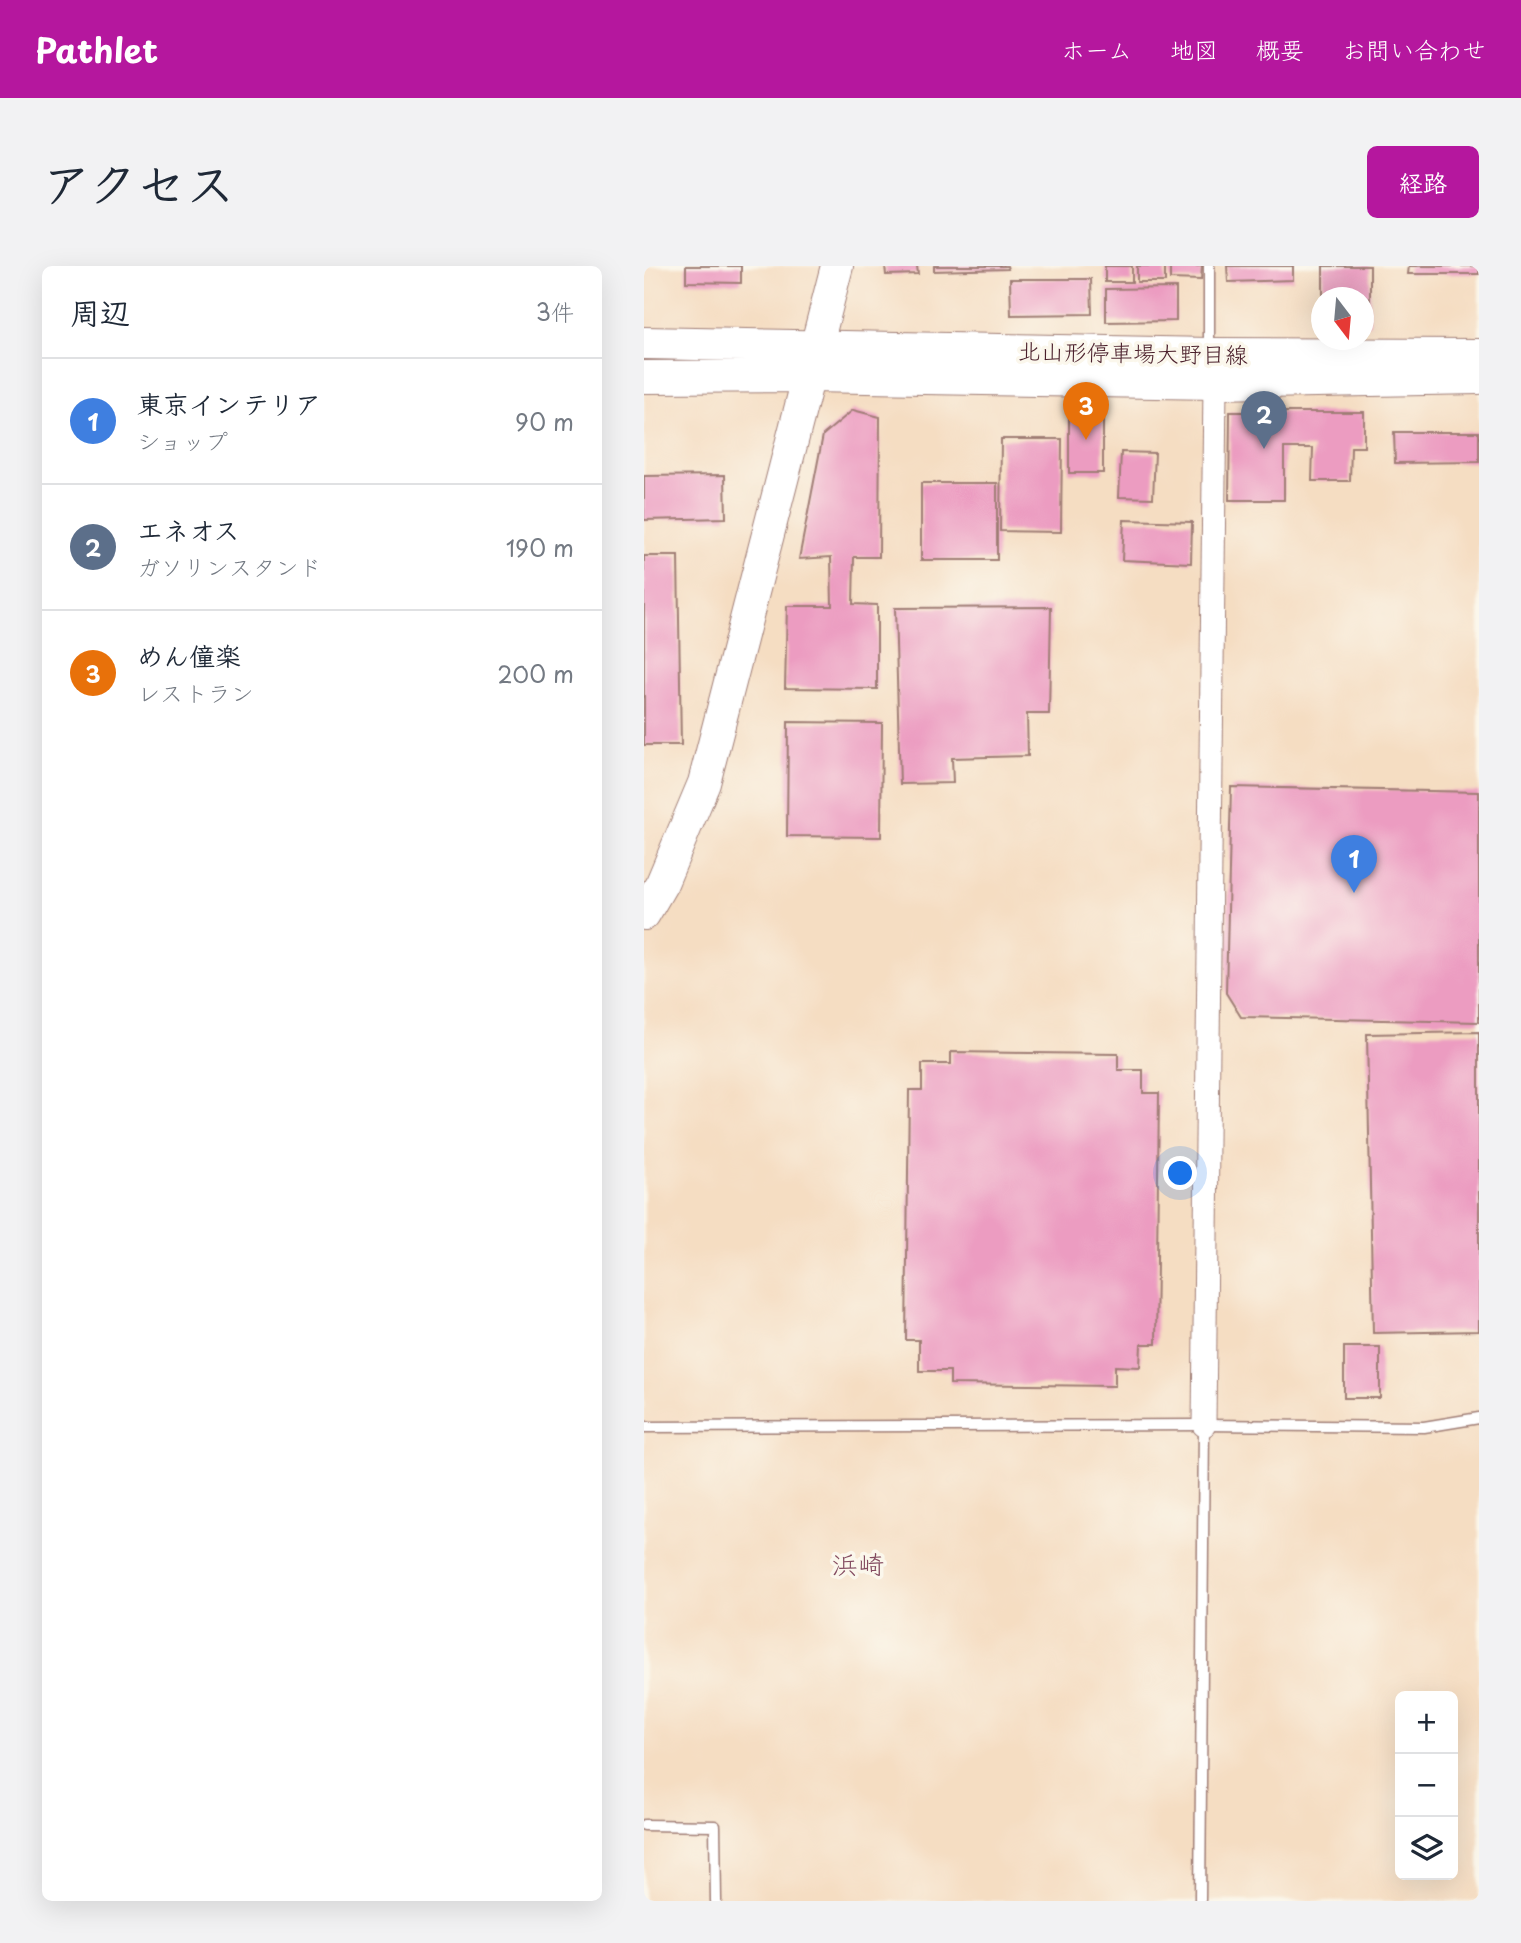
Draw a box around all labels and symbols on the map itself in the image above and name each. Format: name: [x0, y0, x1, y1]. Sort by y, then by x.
north arrow: [1311, 287, 1374, 350]
street label: 北山形停車場大野目線: [1018, 332, 1248, 372]
pin: 3: [1063, 382, 1109, 440]
pin: 2: [1241, 391, 1287, 449]
pin: 1: [1331, 835, 1377, 893]
your location: [1163, 1156, 1197, 1190]
district label: 浜崎: [832, 1544, 884, 1583]

